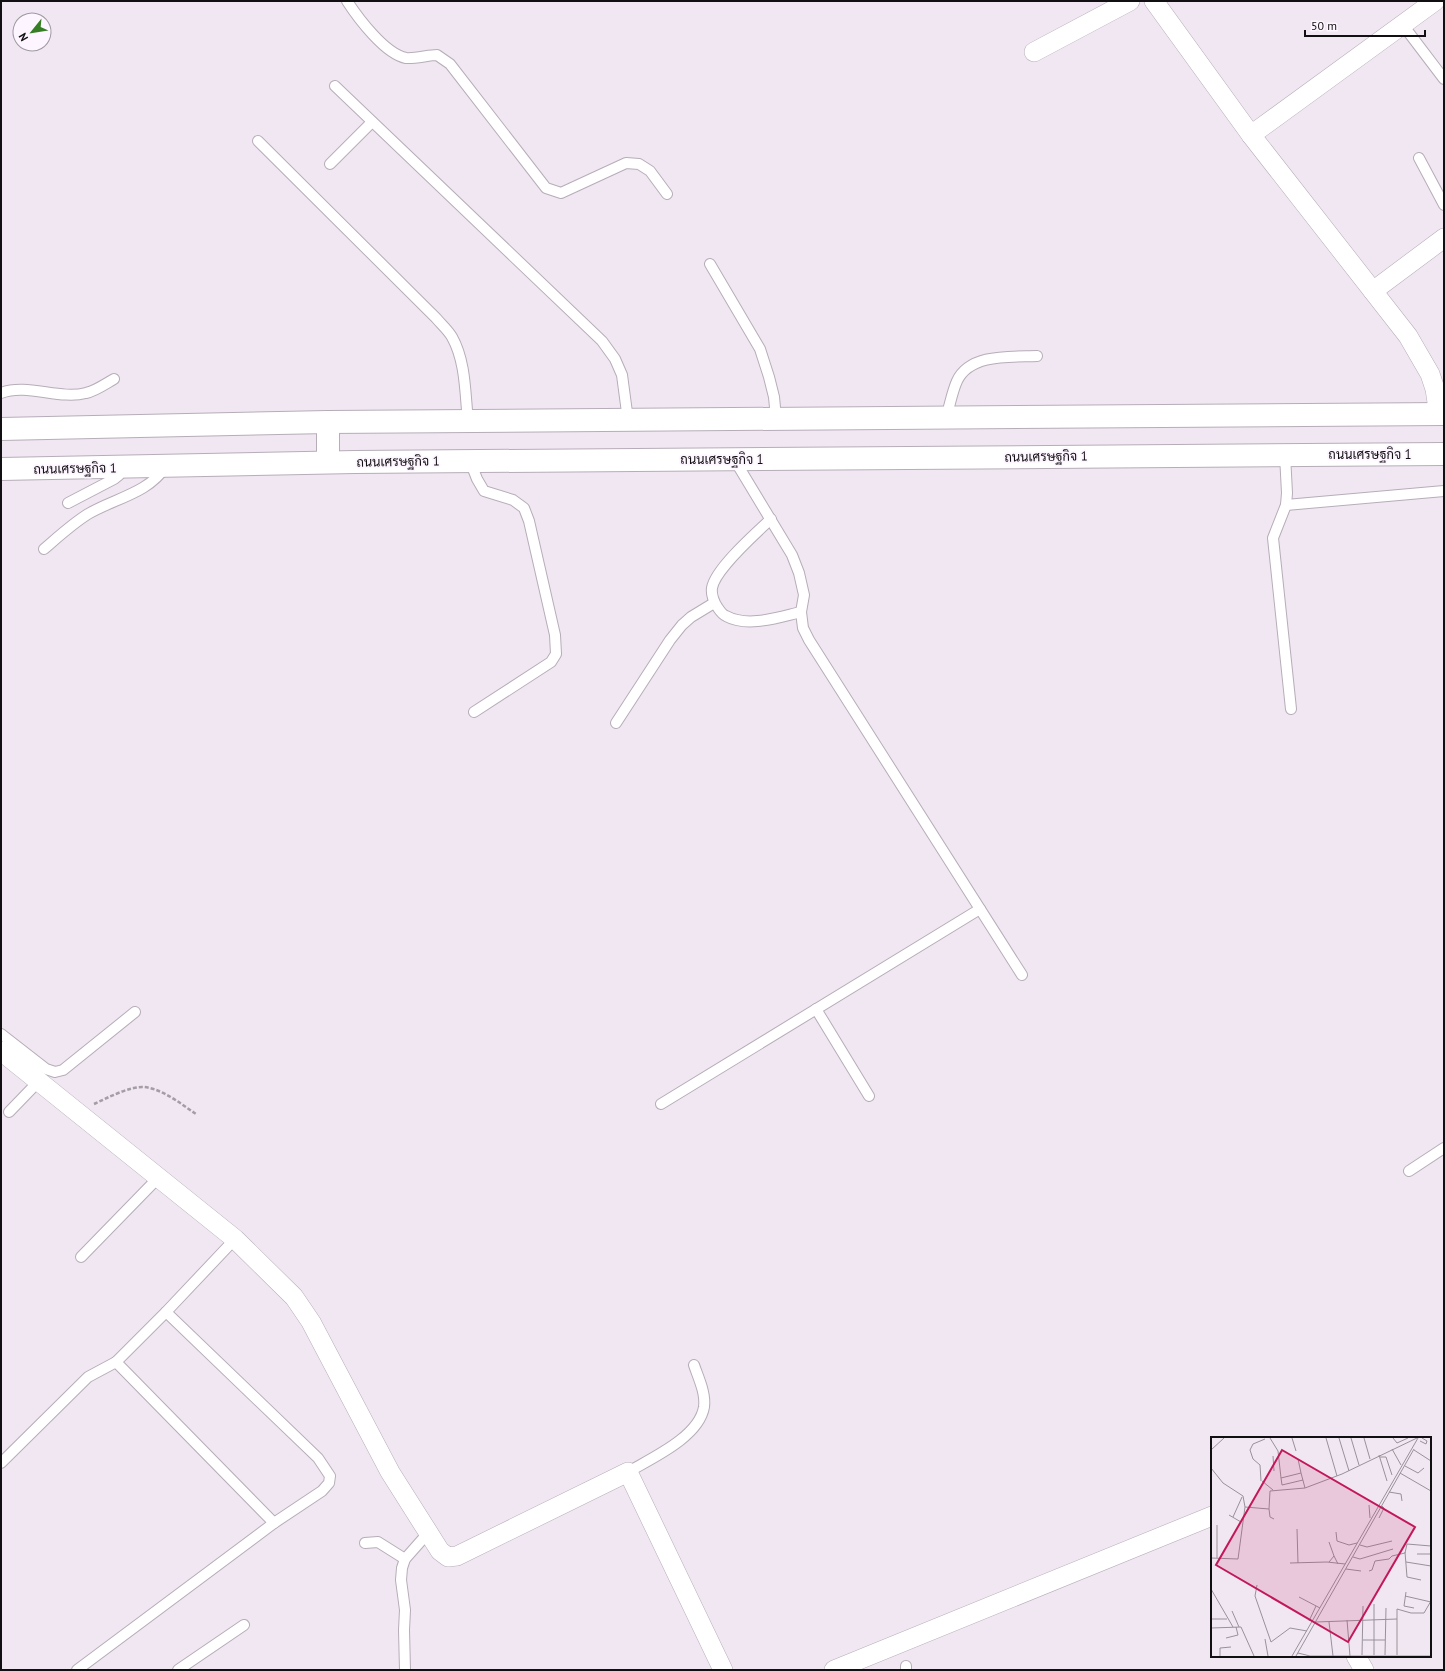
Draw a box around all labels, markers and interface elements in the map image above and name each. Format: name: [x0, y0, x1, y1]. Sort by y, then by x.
north arrow: [12, 12, 52, 52]
scale bar: [1305, 12, 1425, 38]
text: 50 m: [1311, 18, 1337, 33]
text: N: [15, 30, 31, 44]
street label: ถนนเศรษฐกิจ 1: [1328, 446, 1412, 463]
street label: ถนนเศรษฐกิจ 1: [1004, 447, 1088, 466]
street label: ถนนเศรษฐกิจ 1: [680, 451, 764, 468]
street label: ถนนเศรษฐกิจ 1: [356, 452, 440, 471]
street label: ถนนเศรษฐกิจ 1: [33, 459, 117, 478]
inset map: [1211, 1437, 1431, 1657]

